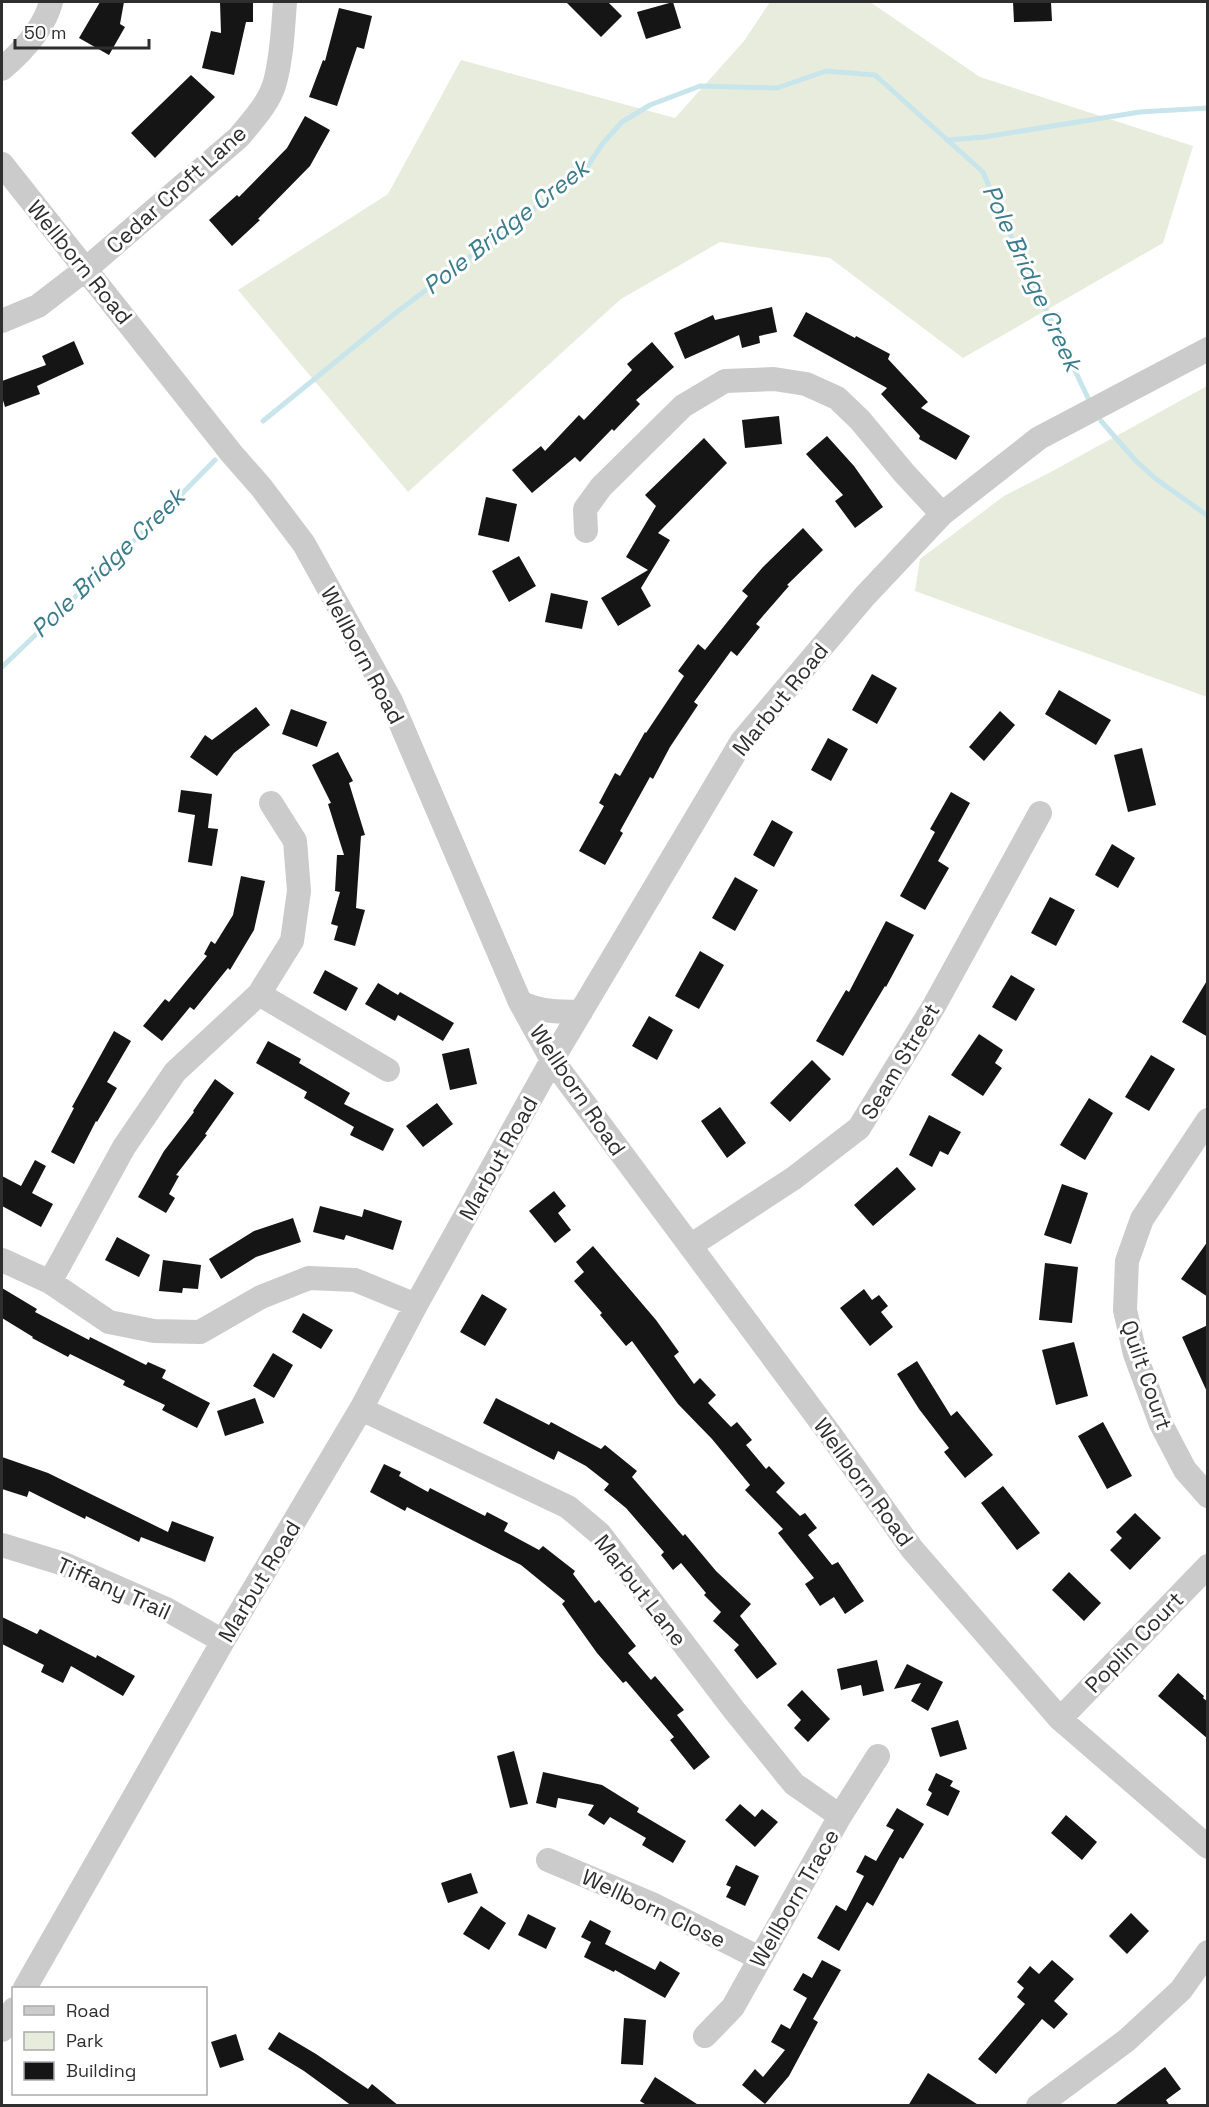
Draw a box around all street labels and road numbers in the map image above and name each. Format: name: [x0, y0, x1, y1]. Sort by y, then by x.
street label: Cedar Croft Lane: [100, 119, 252, 259]
street label: Wellborn Road: [21, 194, 139, 330]
street label: Wellborn Road: [315, 581, 411, 729]
street label: Marbut Road: [726, 637, 834, 761]
street label: Seam Street: [854, 998, 946, 1124]
street label: Wellborn Road: [524, 1019, 632, 1161]
street label: Marbut Road: [452, 1091, 544, 1225]
street label: Quilt Court: [1115, 1316, 1179, 1434]
street label: Wellborn Road: [808, 1412, 920, 1552]
street label: Marbut Road: [212, 1515, 306, 1647]
street label: Marbut Lane: [589, 1528, 693, 1652]
street label: Tiffany Trail: [53, 1550, 175, 1626]
street label: Poplin Court: [1079, 1585, 1189, 1699]
street label: Wellborn Trace: [743, 1824, 845, 1972]
street label: Wellborn Close: [578, 1862, 730, 1954]

